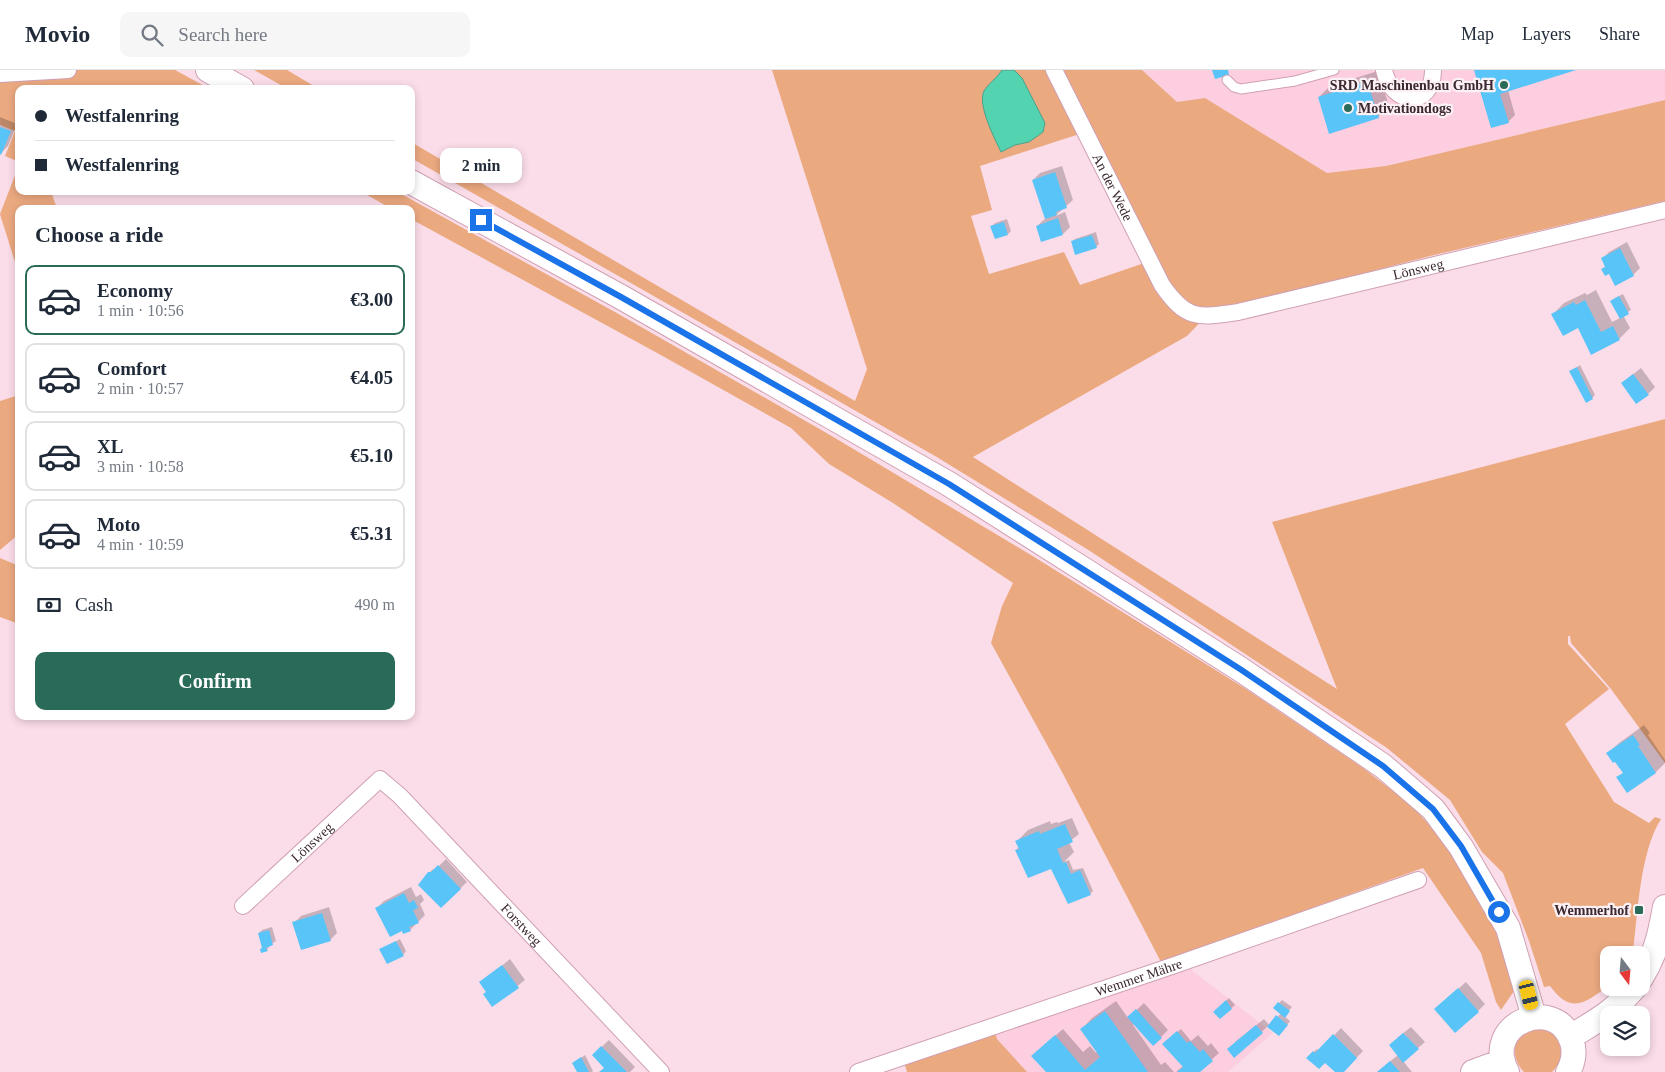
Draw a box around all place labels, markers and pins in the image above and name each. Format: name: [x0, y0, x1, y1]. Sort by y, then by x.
place label: SRD Maschinenbau GmbH: [1330, 78, 1494, 93]
marker: SRD Maschinenbau GmbH: [1498, 79, 1510, 91]
place label: Motivationdogs: [1358, 101, 1452, 116]
marker: Motivationdogs: [1342, 102, 1354, 114]
place label: Wemmerhof: [1554, 903, 1629, 918]
marker: Wemmerhof: [1633, 904, 1645, 916]

